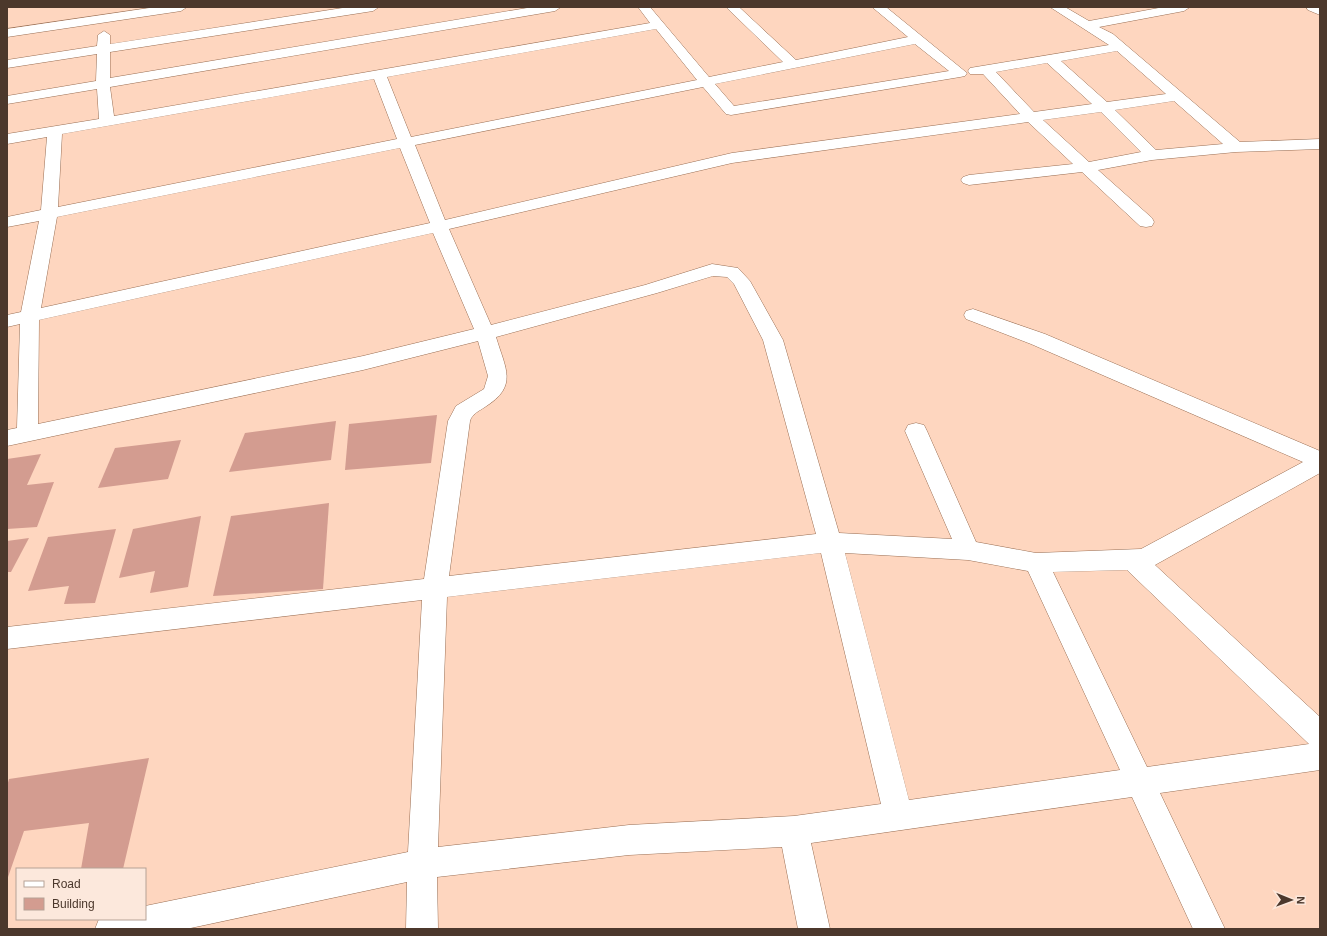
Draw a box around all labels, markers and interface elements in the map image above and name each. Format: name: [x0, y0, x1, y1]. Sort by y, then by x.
legend: [16, 868, 146, 920]
text: Road: [52, 877, 81, 891]
north arrow: [1271, 880, 1311, 920]
text: N: [1295, 896, 1307, 904]
text: Building: [52, 897, 95, 911]

